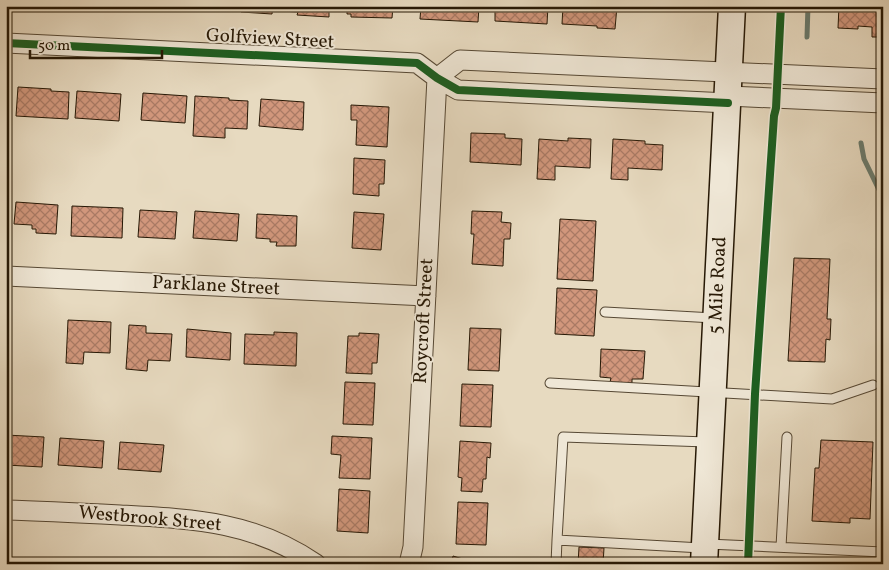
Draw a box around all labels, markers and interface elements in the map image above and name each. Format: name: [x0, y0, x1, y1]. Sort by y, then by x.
street label: Golfview Street: [205, 23, 335, 55]
scale bar: [30, 28, 162, 60]
text: 50 m: [38, 36, 70, 57]
street label: 5 Mile Road: [703, 236, 733, 335]
street label: Roycroft Street: [408, 257, 440, 385]
street label: Parklane Street: [151, 270, 281, 302]
street label: Westbrook Street: [77, 500, 223, 538]

